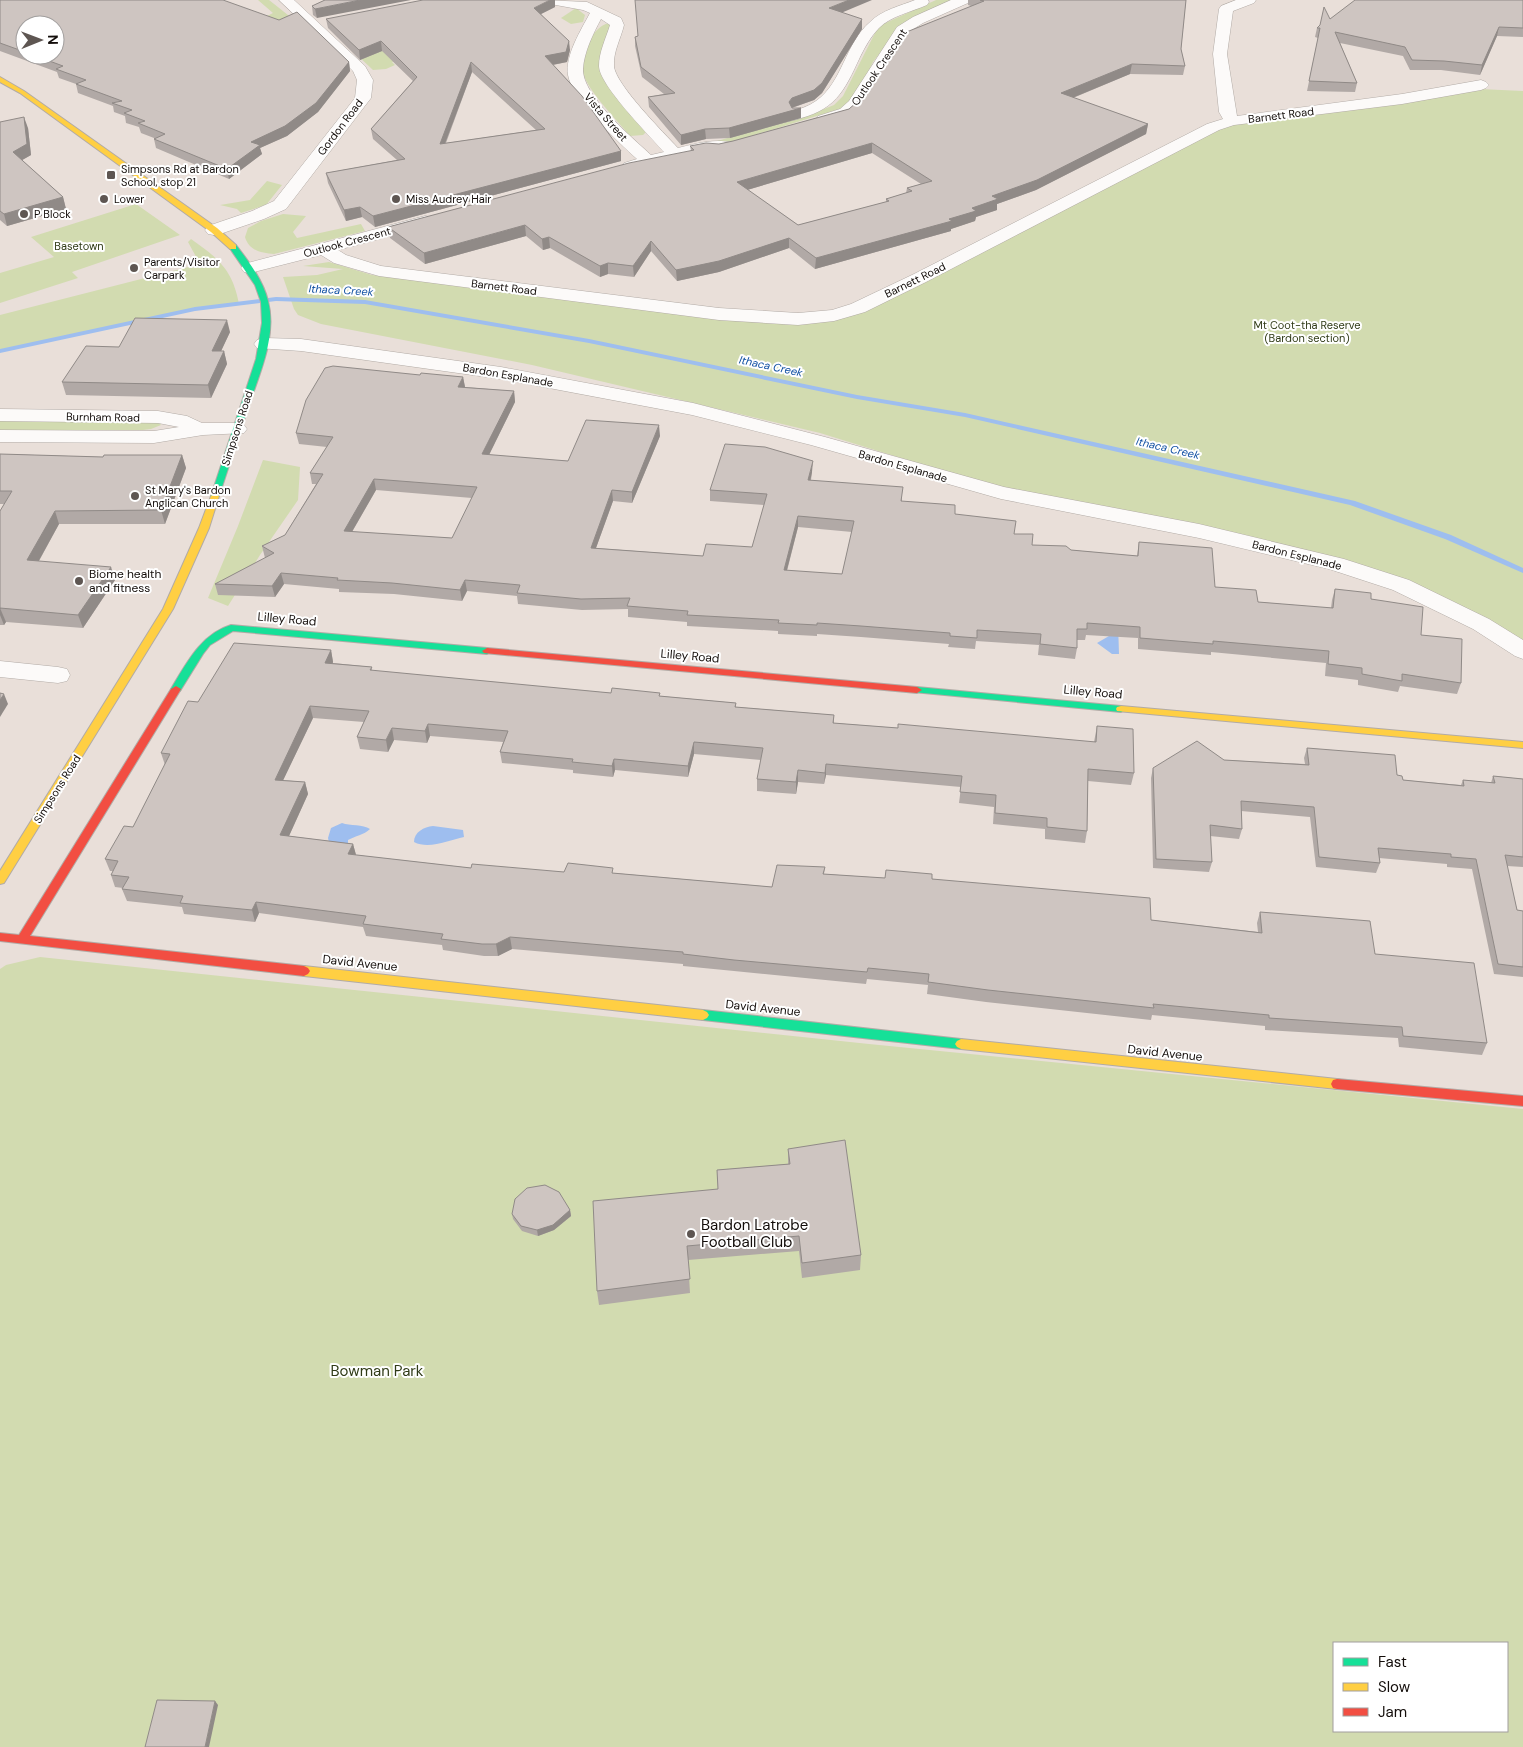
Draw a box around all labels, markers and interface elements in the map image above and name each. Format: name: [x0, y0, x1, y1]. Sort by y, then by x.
north arrow: [15, 15, 65, 65]
street label: Outlook Crescent: [848, 26, 910, 108]
text: N: [44, 35, 62, 45]
street label: Vista Street: [581, 90, 631, 144]
street label: Gordon Road: [314, 96, 366, 158]
street label: Barnett Road: [1247, 104, 1315, 126]
place label: Simpsons Rd at Bardon School, stop 21: [121, 162, 239, 189]
marker: Simpsons Rd at Bardon School, stop 21: [105, 169, 117, 181]
place label: Lower: [114, 192, 144, 206]
place label: Miss Audrey Hair: [406, 192, 491, 206]
marker: Lower: [98, 193, 110, 205]
marker: Miss Audrey Hair: [390, 193, 402, 205]
place label: P Block: [34, 207, 71, 221]
marker: P Block: [18, 208, 30, 220]
street label: Outlook Crescent: [302, 224, 392, 260]
park label: Basetown: [54, 239, 104, 253]
place label: Parents/Visitor Carpark: [144, 255, 220, 282]
street label: Barnett Road: [882, 259, 948, 301]
marker: Parents/Visitor Carpark: [128, 262, 140, 274]
street label: Barnett Road: [470, 276, 538, 298]
water label: Ithaca Creek: [308, 281, 374, 299]
park label: Mt Coot-tha Reserve (Bardon section): [1253, 318, 1361, 345]
water label: Ithaca Creek: [738, 352, 804, 380]
street label: Bardon Esplanade: [462, 360, 554, 390]
street label: Simpsons Road: [218, 389, 256, 467]
street label: Burnham Road: [66, 409, 140, 425]
water label: Ithaca Creek: [1135, 434, 1201, 462]
street label: Bardon Esplanade: [857, 447, 949, 485]
place label: St Mary's Bardon Anglican Church: [145, 483, 230, 510]
marker: St Mary's Bardon Anglican Church: [129, 490, 141, 502]
street label: Bardon Esplanade: [1251, 537, 1343, 573]
place label: Biome health and fitness: [89, 566, 162, 596]
marker: Biome health and fitness: [73, 575, 85, 587]
street label: Lilley Road: [257, 608, 317, 630]
street label: Lilley Road: [660, 645, 720, 667]
street label: Lilley Road: [1063, 681, 1123, 703]
street label: Simpsons Road: [30, 752, 84, 826]
street label: David Avenue: [322, 951, 398, 975]
street label: David Avenue: [725, 996, 801, 1020]
street label: David Avenue: [1127, 1041, 1203, 1065]
place label: Bardon Latrobe Football Club: [701, 1215, 808, 1252]
marker: Bardon Latrobe Football Club: [685, 1228, 697, 1240]
park label: Bowman Park: [331, 1361, 424, 1381]
legend: [1333, 1642, 1508, 1732]
text: Fast: [1378, 1652, 1407, 1672]
text: Slow: [1378, 1677, 1411, 1697]
text: Jam: [1378, 1702, 1407, 1722]

